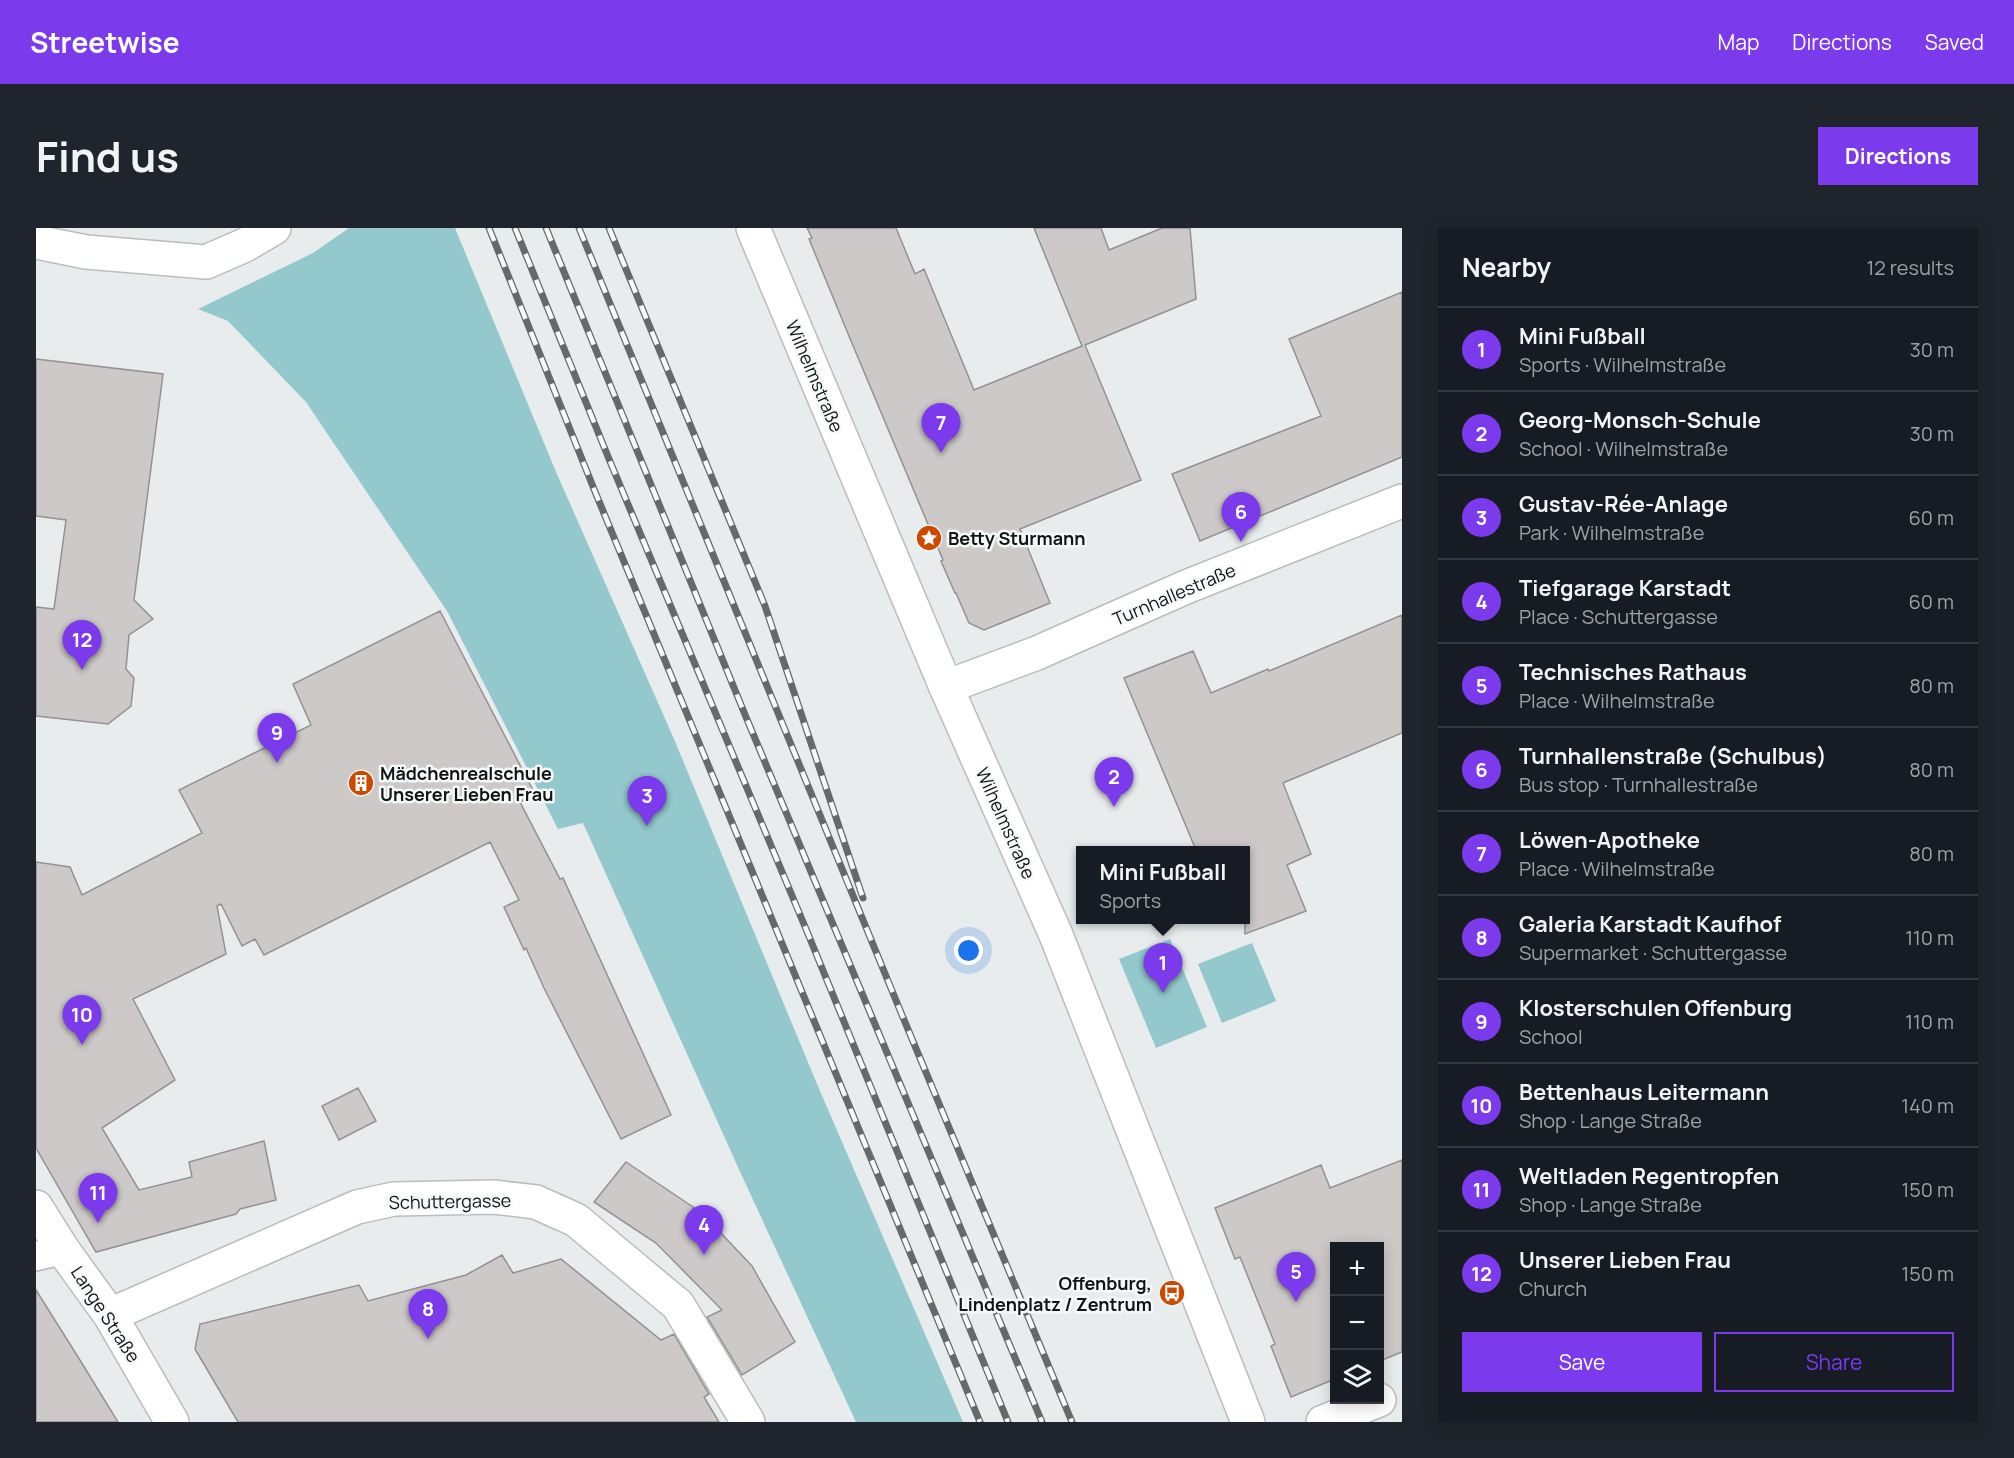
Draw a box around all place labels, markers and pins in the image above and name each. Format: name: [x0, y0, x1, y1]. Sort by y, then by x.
pin: 7: [922, 404, 960, 453]
pin: 6: [1222, 492, 1260, 542]
place icon: Betty Sturmann: [914, 523, 944, 553]
place label: Betty Sturmann: [948, 526, 1086, 550]
pin: 12: [62, 620, 102, 670]
pin: 9: [258, 714, 296, 763]
pin: 2: [1094, 758, 1134, 807]
place label: Mädchenrealschule Unserer Lieben Frau: [380, 761, 553, 806]
building icon: Mädchenrealschule Unserer Lieben Frau: [346, 768, 376, 798]
pin: 3: [628, 776, 666, 826]
pin: 1: [1144, 944, 1182, 993]
pin: 10: [62, 996, 102, 1045]
pin: 11: [78, 1174, 118, 1223]
pin: 4: [684, 1206, 724, 1255]
pin: 5: [1276, 1252, 1316, 1302]
place label: Offenburg, Lindenplatz / Zentrum: [958, 1271, 1152, 1316]
bus stop icon: Offenburg, Lindenplatz / Zentrum: [1157, 1278, 1187, 1308]
pin: 8: [408, 1290, 448, 1339]

